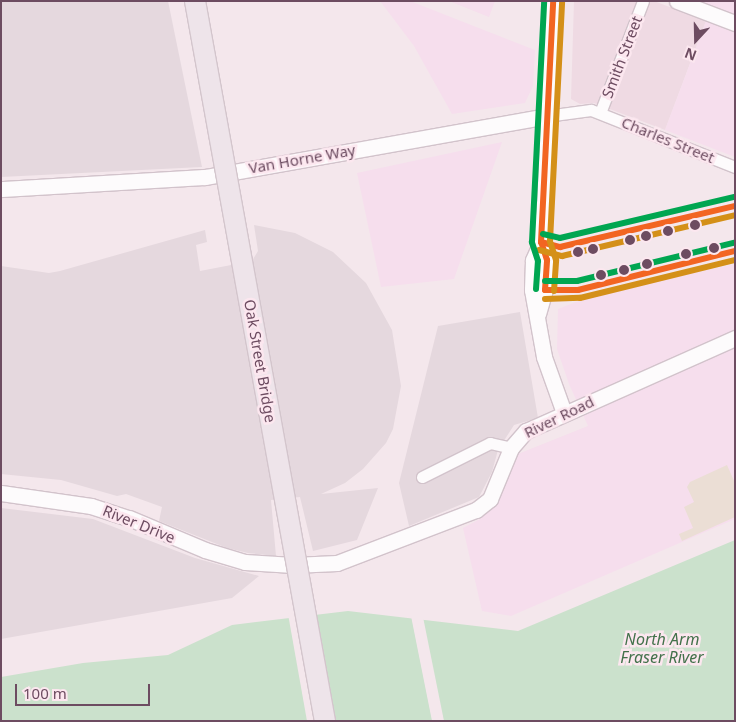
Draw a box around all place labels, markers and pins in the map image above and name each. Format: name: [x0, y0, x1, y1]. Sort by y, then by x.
unlabelled marker: [690, 220, 700, 230]
unlabelled marker: [663, 226, 673, 236]
unlabelled marker: [641, 231, 651, 241]
unlabelled marker: [625, 235, 635, 245]
unlabelled marker: [709, 243, 719, 253]
unlabelled marker: [588, 244, 598, 254]
unlabelled marker: [573, 247, 583, 257]
unlabelled marker: [681, 249, 691, 259]
unlabelled marker: [642, 259, 652, 269]
unlabelled marker: [619, 265, 629, 275]
unlabelled marker: [596, 270, 606, 280]

